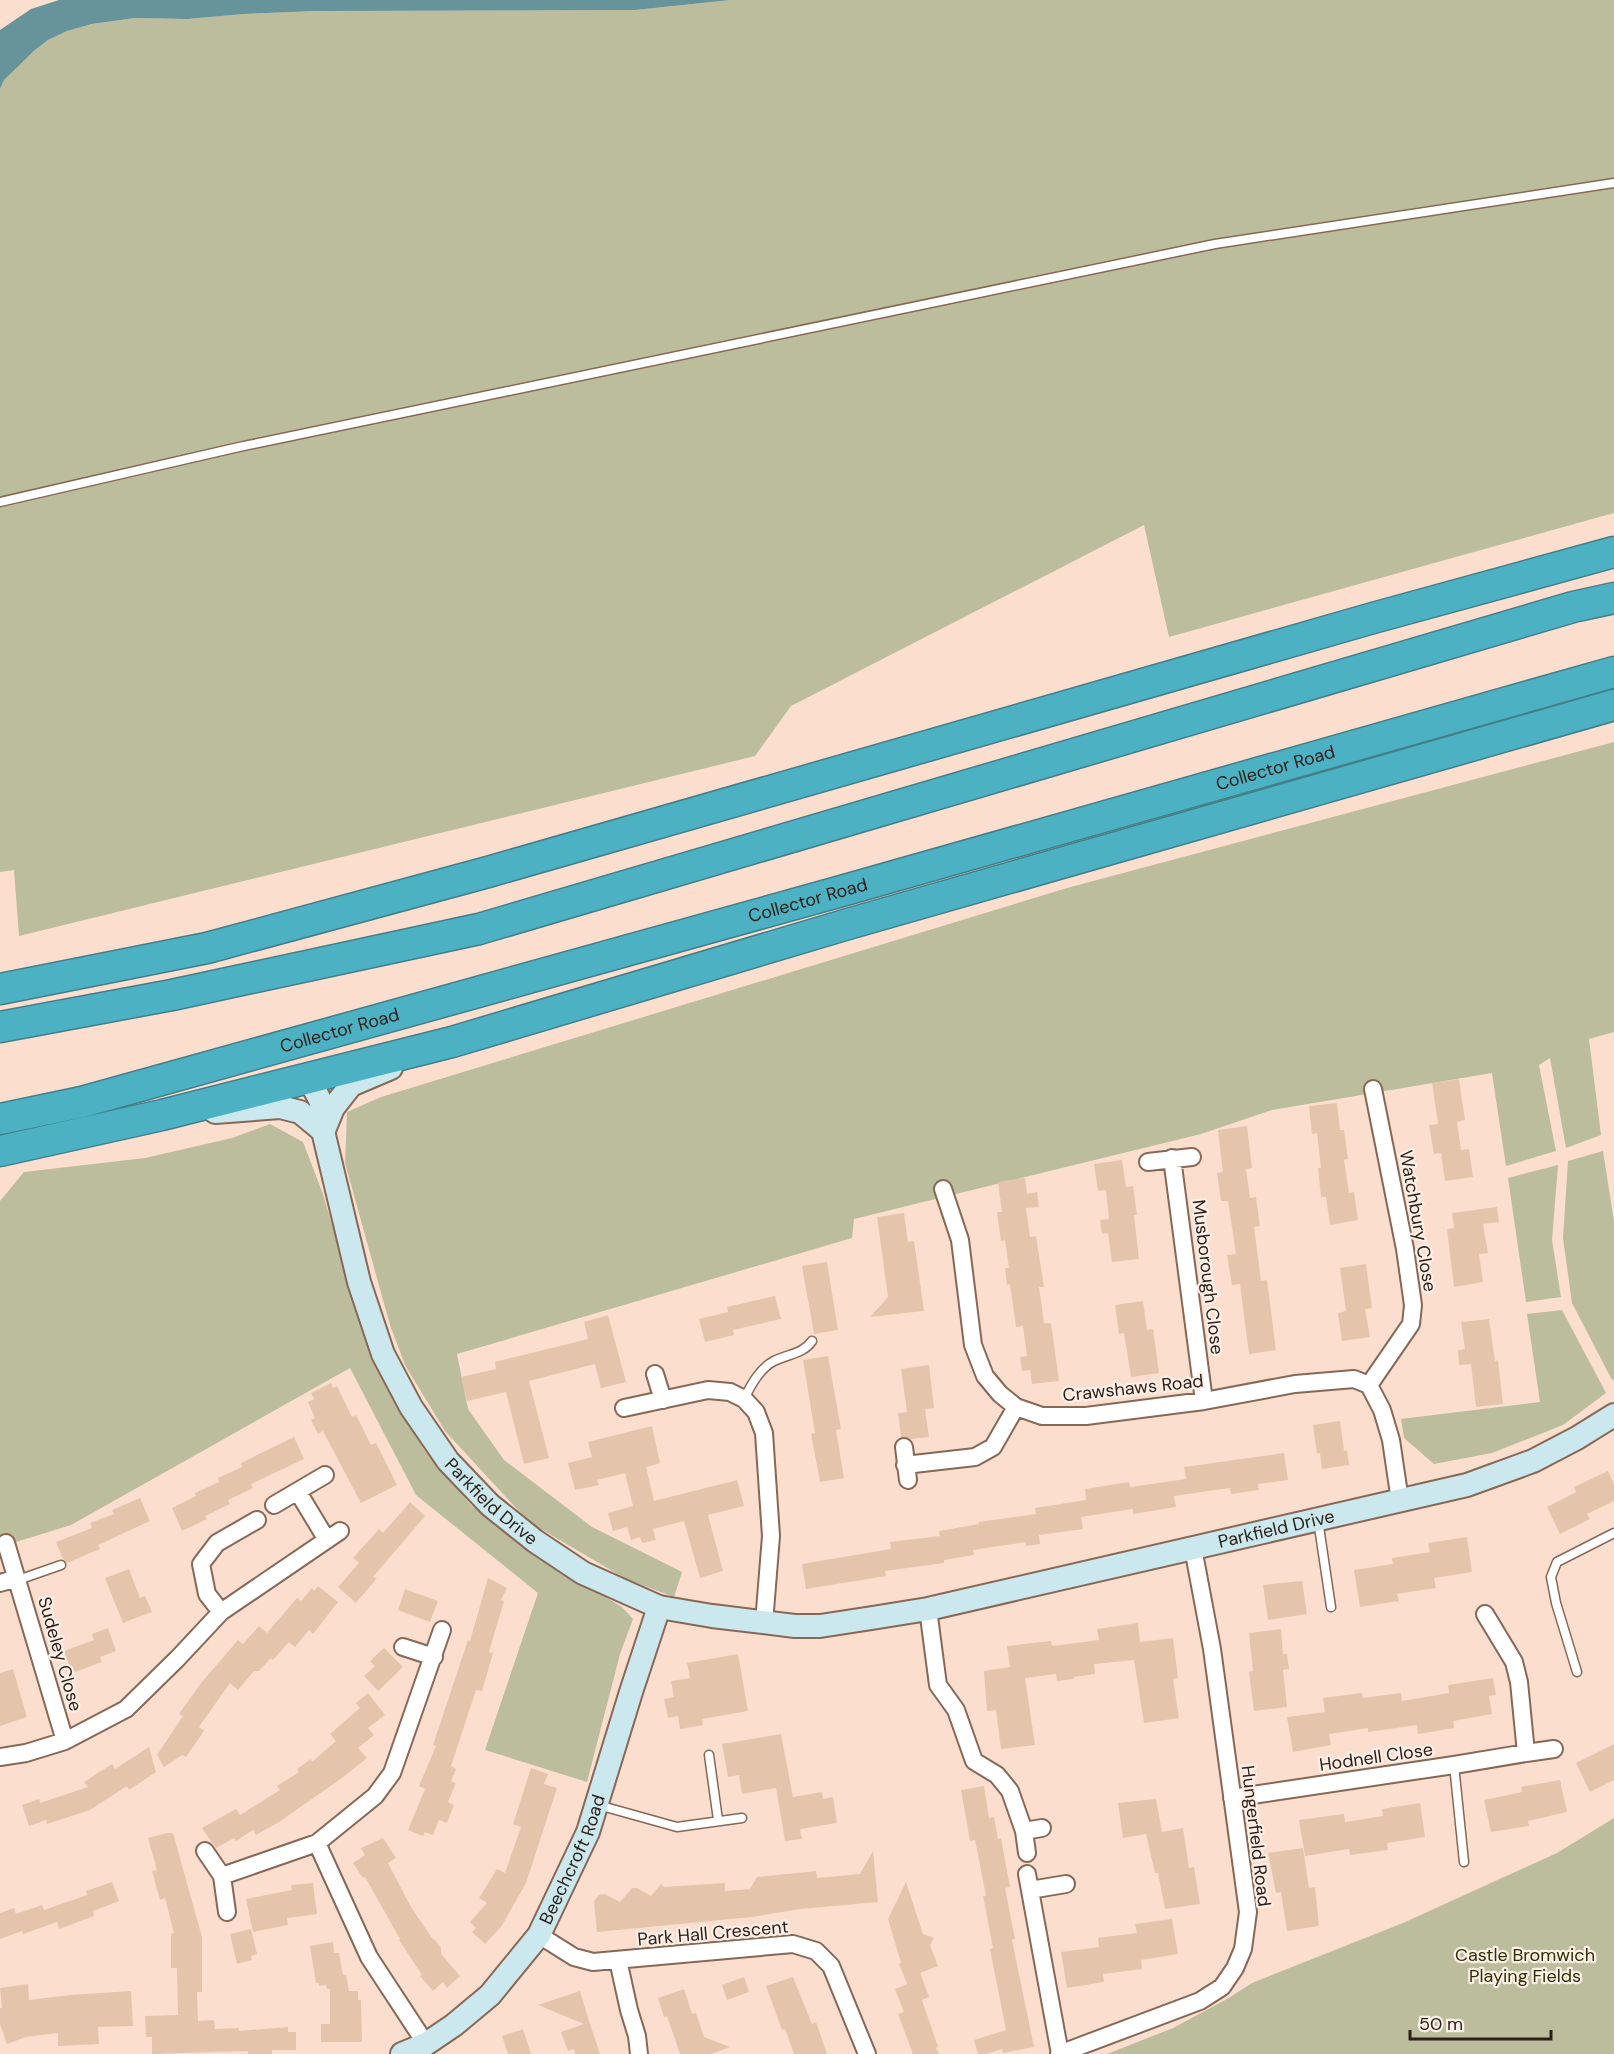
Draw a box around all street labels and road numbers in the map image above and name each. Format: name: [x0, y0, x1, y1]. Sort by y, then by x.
street label: Collector Road: [1213, 740, 1338, 796]
street label: Collector Road: [745, 872, 870, 928]
street label: Collector Road: [277, 1002, 402, 1058]
street label: Watchbury Close: [1394, 1148, 1442, 1294]
street label: Musborough Close: [1187, 1198, 1229, 1356]
street label: Crawshaws Road: [1061, 1369, 1205, 1407]
street label: Parkfield Drive: [439, 1453, 543, 1551]
street label: Parkfield Drive: [1216, 1504, 1337, 1554]
street label: Sudeley Close: [32, 1594, 88, 1714]
street label: Hodnell Close: [1318, 1737, 1434, 1777]
street label: Hungerfield Road: [1235, 1764, 1277, 1908]
street label: Beechcroft Road: [534, 1792, 611, 1928]
street label: Park Hall Crescent: [636, 1914, 790, 1952]

